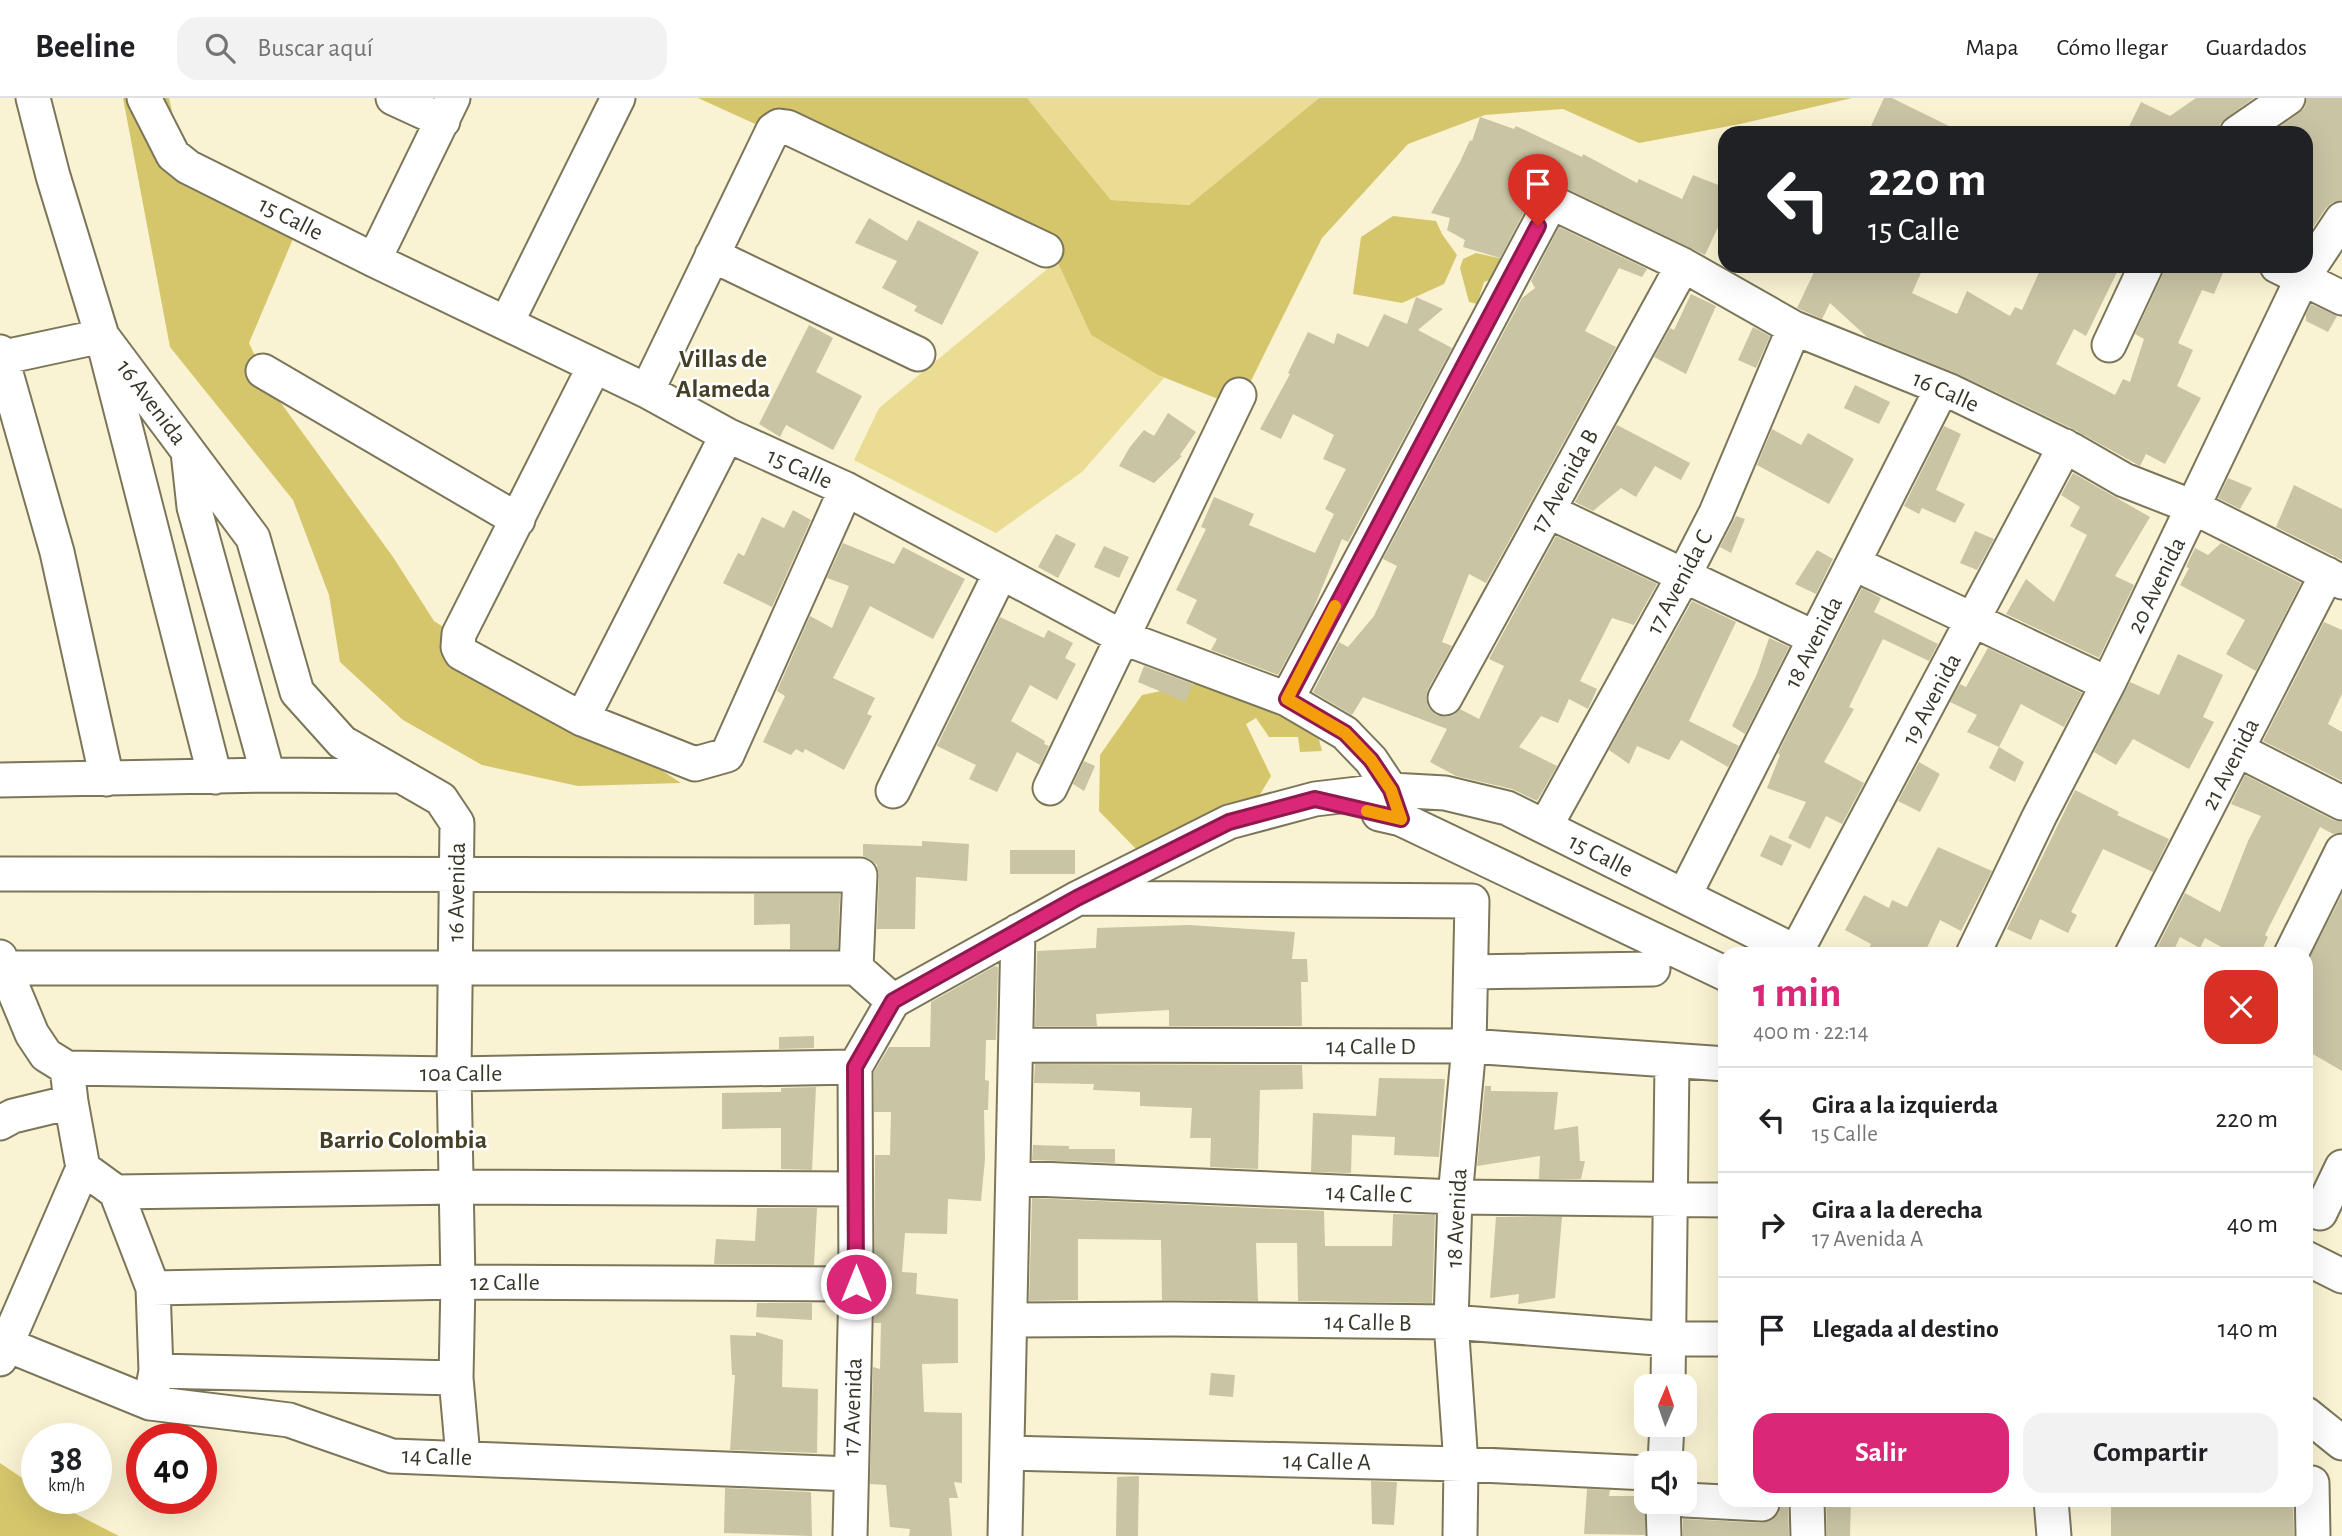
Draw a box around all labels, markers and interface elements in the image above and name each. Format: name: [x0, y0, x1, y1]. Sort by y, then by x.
search box: [177, 17, 667, 80]
icon: search: [201, 29, 239, 67]
text: Beeline: [35, 31, 135, 64]
text: Buscar aquí: [257, 35, 373, 61]
text: Mapa: [1965, 36, 2019, 60]
text: Cómo llegar: [2057, 36, 2168, 60]
text: Guardados: [2206, 36, 2307, 60]
pin: [1508, 154, 1568, 226]
icon: left: [1753, 154, 1844, 245]
text: 220 m: [1868, 156, 1987, 205]
icon: arrive: [1519, 165, 1557, 203]
street label: 15 Calle: [254, 193, 327, 245]
text: 15 Calle: [1868, 214, 1960, 246]
district label: Villas de Alameda: [676, 346, 770, 402]
street label: 16 Avenida: [112, 356, 191, 450]
street label: 16 Calle: [1909, 367, 1982, 417]
street label: 17 Avenida B: [1526, 425, 1603, 538]
street label: 15 Calle: [763, 444, 836, 494]
street label: 17 Avenida C: [1642, 526, 1717, 639]
street label: 20 Avenida: [2123, 534, 2190, 637]
street label: 18 Avenida: [1781, 593, 1847, 692]
street label: 19 Avenida: [1898, 650, 1966, 749]
street label: 21 Avenida: [2198, 715, 2264, 814]
street label: 15 Calle: [1564, 830, 1637, 882]
street label: 16 Avenida: [444, 842, 470, 942]
button: close: [2204, 970, 2278, 1044]
text: 1 min: [1753, 972, 1842, 1014]
text: 400 m · 22:14: [1753, 1021, 1869, 1044]
street label: 14 Calle D: [1326, 1035, 1416, 1059]
street label: 10a Calle: [420, 1062, 502, 1086]
text: Gira a la izquierda: [1812, 1092, 1998, 1118]
icon: left: [1753, 1101, 1791, 1139]
text: 220 m: [2216, 1106, 2278, 1132]
text: 15 Calle: [1812, 1123, 1878, 1146]
district label: Barrio Colombia: [319, 1127, 487, 1153]
street label: 18 Avenida: [1442, 1168, 1472, 1268]
street label: 14 Calle C: [1325, 1180, 1413, 1208]
text: Gira a la derecha: [1812, 1197, 1983, 1223]
icon: right: [1753, 1206, 1791, 1244]
text: 40 m: [2227, 1211, 2278, 1237]
text: 17 Avenida A: [1812, 1228, 1923, 1251]
position arrow: [819, 1247, 893, 1321]
street label: 12 Calle: [470, 1271, 540, 1295]
street label: 14 Calle B: [1324, 1310, 1412, 1336]
icon: arrive: [1753, 1311, 1791, 1349]
text: Llegada al destino: [1812, 1316, 1999, 1342]
text: 140 m: [2218, 1316, 2278, 1342]
street label: 17 Avenida: [839, 1358, 867, 1457]
north arrow: [1634, 1374, 1698, 1437]
map controls: [1634, 1374, 1697, 1514]
button: Salir: [1753, 1413, 2009, 1493]
button: Compartir: [2023, 1413, 2278, 1493]
speed limit sign: 40: [126, 1423, 217, 1514]
text: 38: [50, 1442, 83, 1477]
street label: 14 Calle: [401, 1444, 472, 1470]
street label: 14 Calle A: [1283, 1449, 1371, 1475]
button: sound: [1634, 1451, 1697, 1514]
text: km/h: [48, 1477, 85, 1495]

